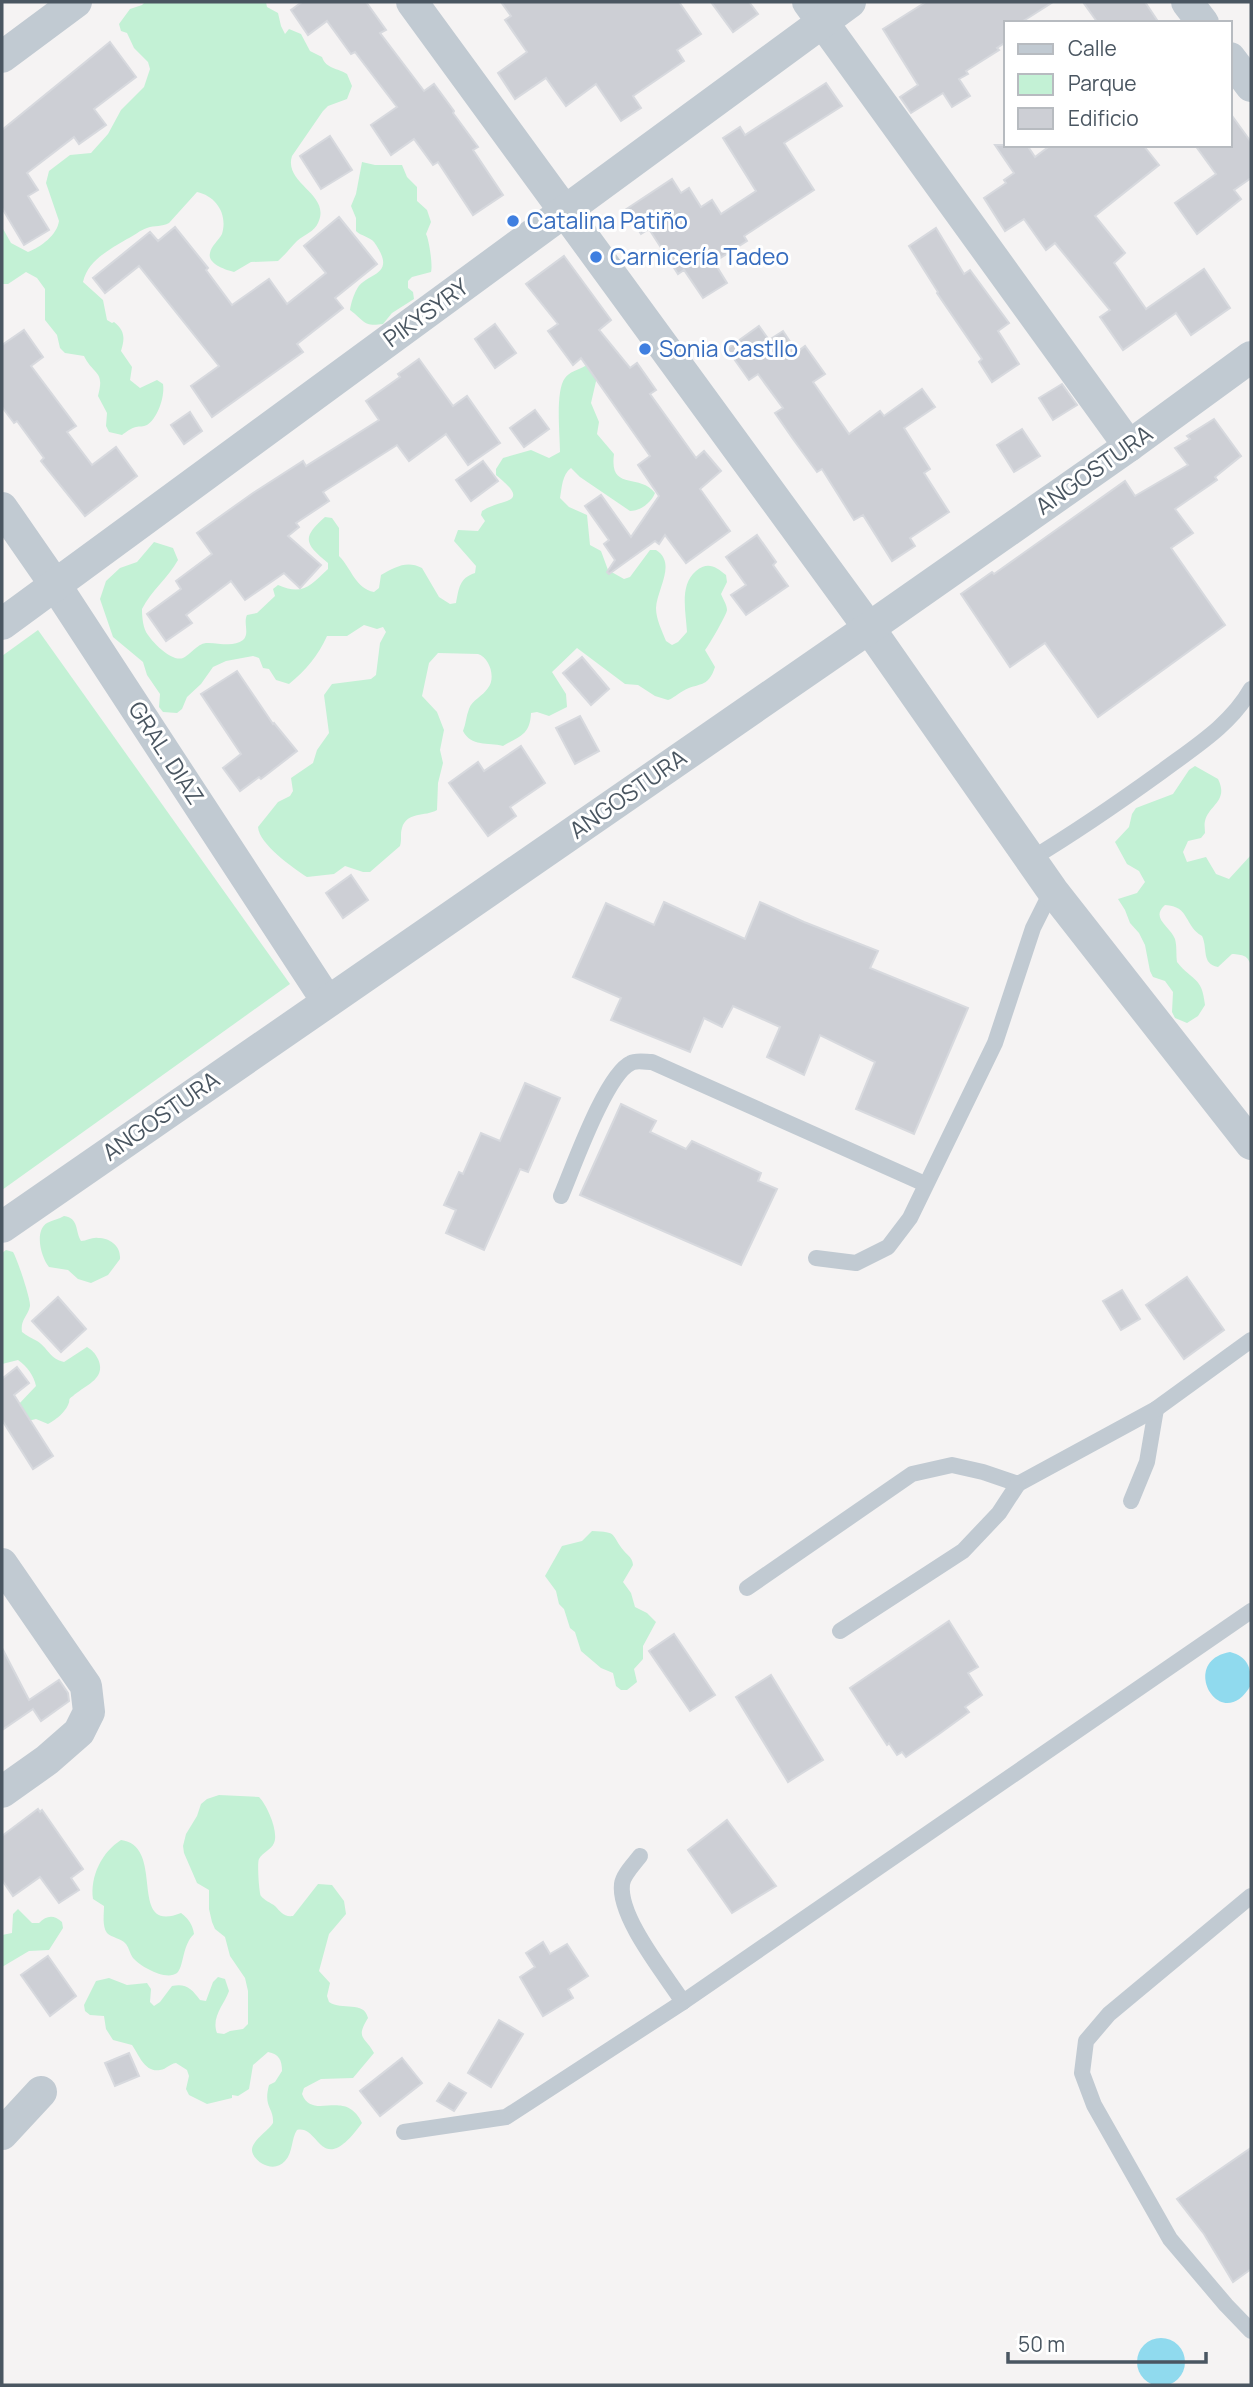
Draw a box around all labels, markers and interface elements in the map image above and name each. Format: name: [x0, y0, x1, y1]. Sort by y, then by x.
legend: [1004, 21, 1232, 147]
text: Calle: [1068, 34, 1117, 62]
text: Parque: [1068, 69, 1137, 97]
text: Edificio: [1068, 104, 1139, 132]
place label: Catalina Patiño: [527, 204, 688, 236]
marker: Catalina Patiño: [505, 213, 521, 229]
place label: Carnicería Tadeo: [610, 240, 789, 272]
marker: Carnicería Tadeo: [588, 249, 604, 265]
street label: PIKYSYRY: [376, 270, 475, 354]
place label: Sonia Castllo: [659, 332, 798, 364]
marker: Sonia Castllo: [637, 341, 653, 357]
street label: ANGOSTURA: [1028, 417, 1159, 521]
street label: GRAL. DIAZ: [122, 695, 212, 810]
street label: ANGOSTURA: [562, 741, 693, 845]
street label: ANGOSTURA: [95, 1063, 226, 1167]
scale bar: [1008, 2320, 1206, 2364]
text: 50 m: [1018, 2330, 1065, 2358]

